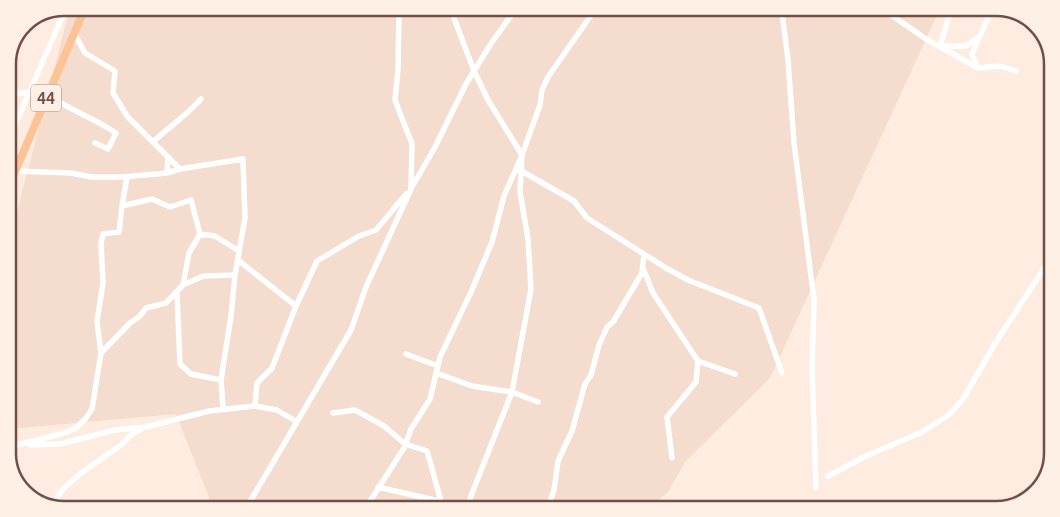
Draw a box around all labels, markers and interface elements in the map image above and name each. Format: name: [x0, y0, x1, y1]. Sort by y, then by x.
road number: 44: [31, 85, 61, 112]

